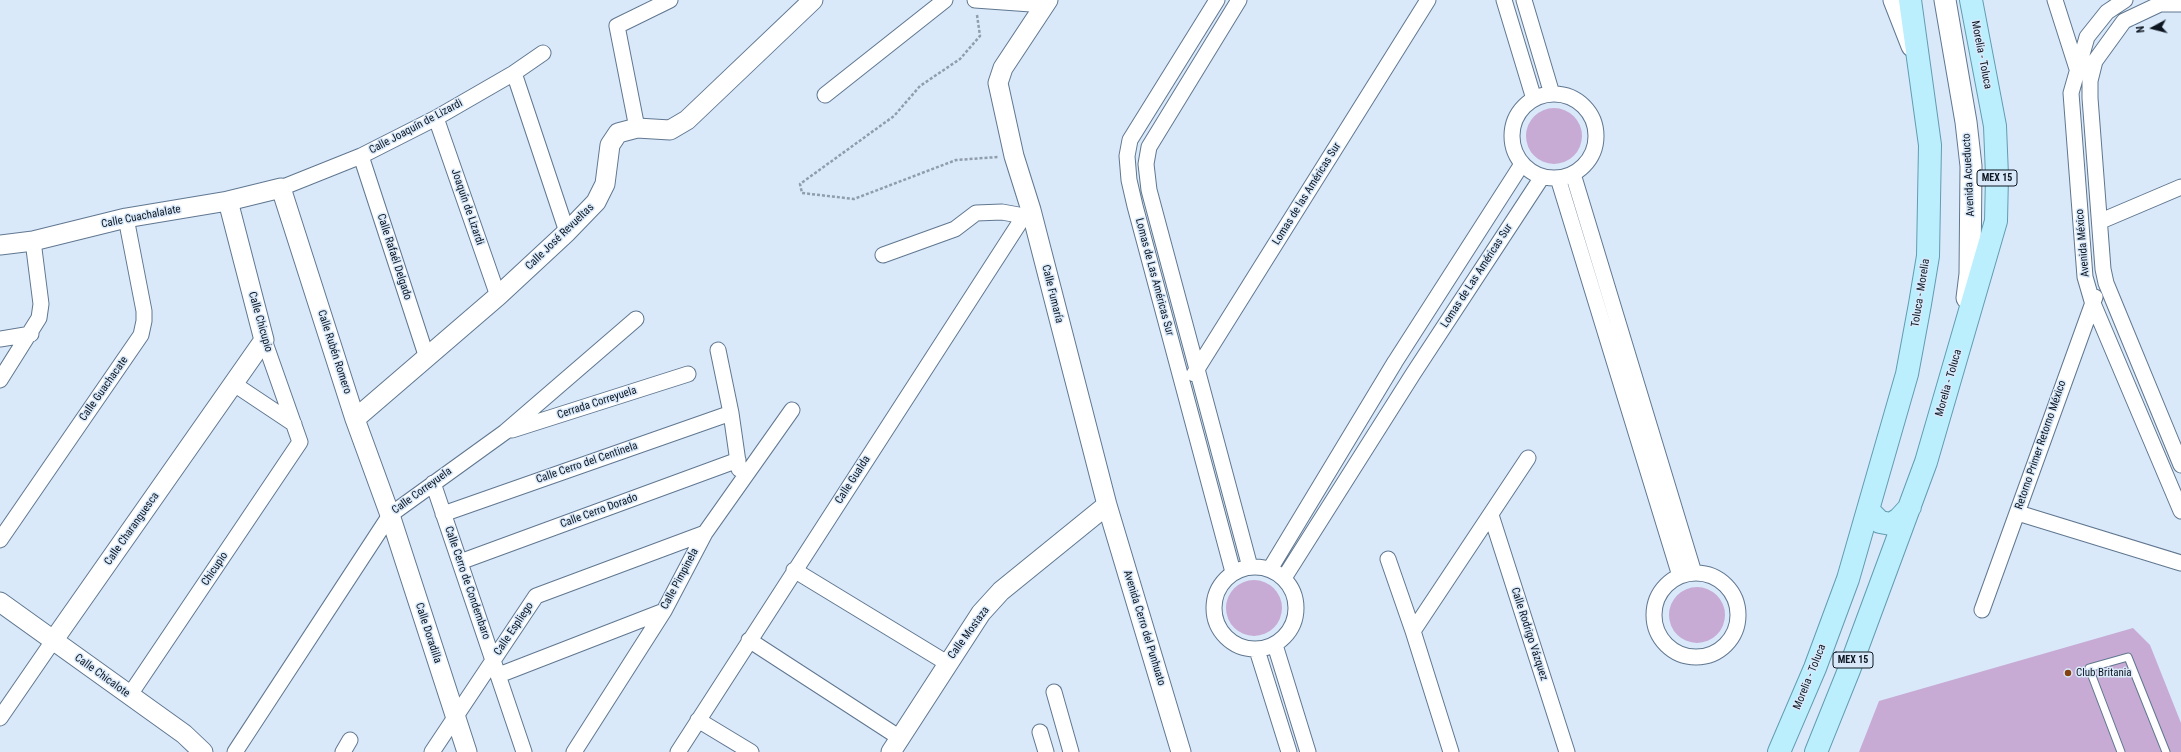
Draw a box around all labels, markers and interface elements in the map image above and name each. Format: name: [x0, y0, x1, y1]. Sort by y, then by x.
north arrow: [2133, 8, 2173, 48]
street label: Morelia - Toluca: [1968, 20, 1994, 90]
text: N: [2134, 25, 2147, 34]
street label: Calle Joaquín de Lizardi: [367, 97, 465, 157]
street label: Avenida Acueducto: [1960, 133, 1978, 217]
street label: Lomas de las Américas Sur: [1270, 140, 1344, 248]
street label: Joaquín de Lizardi: [448, 167, 486, 247]
road number: MEX 15: [1977, 170, 2017, 186]
street label: Calle José Revueltas: [523, 201, 597, 273]
street label: Calle Cuachalalate: [100, 203, 182, 231]
street label: Avenida México: [2073, 208, 2093, 278]
street label: Calle Rafaél Delgado: [374, 212, 414, 302]
street label: Lomas de Las Américas Sur: [1132, 217, 1176, 337]
street label: Lomas de Las Américas Sur: [1439, 222, 1515, 330]
street label: Toluca - Morelia: [1909, 258, 1933, 328]
street label: Calle Fumaría: [1038, 264, 1066, 324]
street label: Calle Chicupio: [245, 290, 275, 354]
street label: Calle Rubén Romero: [314, 308, 354, 396]
street label: Morelia - Toluca: [1933, 348, 1965, 418]
street label: Calle Guachacate: [77, 354, 131, 424]
street label: Retorno Primer Retorno México: [2013, 379, 2069, 511]
street label: Cerrada Correyuela: [556, 384, 638, 422]
street label: Calle Cerro del Centinela: [534, 439, 640, 487]
street label: Calle Gualda: [833, 454, 873, 506]
street label: Calle Correyuela: [390, 465, 454, 517]
street label: Calle Charanguesca: [102, 490, 162, 568]
street label: Calle Cerro Dorado: [558, 491, 640, 531]
street label: Calle Cerro de Condembaro: [441, 525, 493, 641]
street label: Calle Pimpinela: [658, 546, 702, 612]
street label: Chicupio: [199, 550, 231, 588]
street label: Avenida Cerro del Punhuato: [1120, 569, 1168, 687]
street label: Calle Rodrigo Vázquez: [1508, 586, 1550, 682]
street label: Calle Espliego: [491, 600, 537, 658]
street label: Calle Doradilla: [412, 601, 444, 665]
street label: Calle Mostaza: [946, 604, 992, 662]
street label: Morelia - Toluca: [1791, 642, 1829, 712]
street label: Calle Chicalote: [72, 652, 132, 700]
road number: MEX 15: [1833, 652, 1873, 668]
place label: Club Britania: [2076, 666, 2132, 680]
marker: Club Britania: [2063, 668, 2073, 678]

